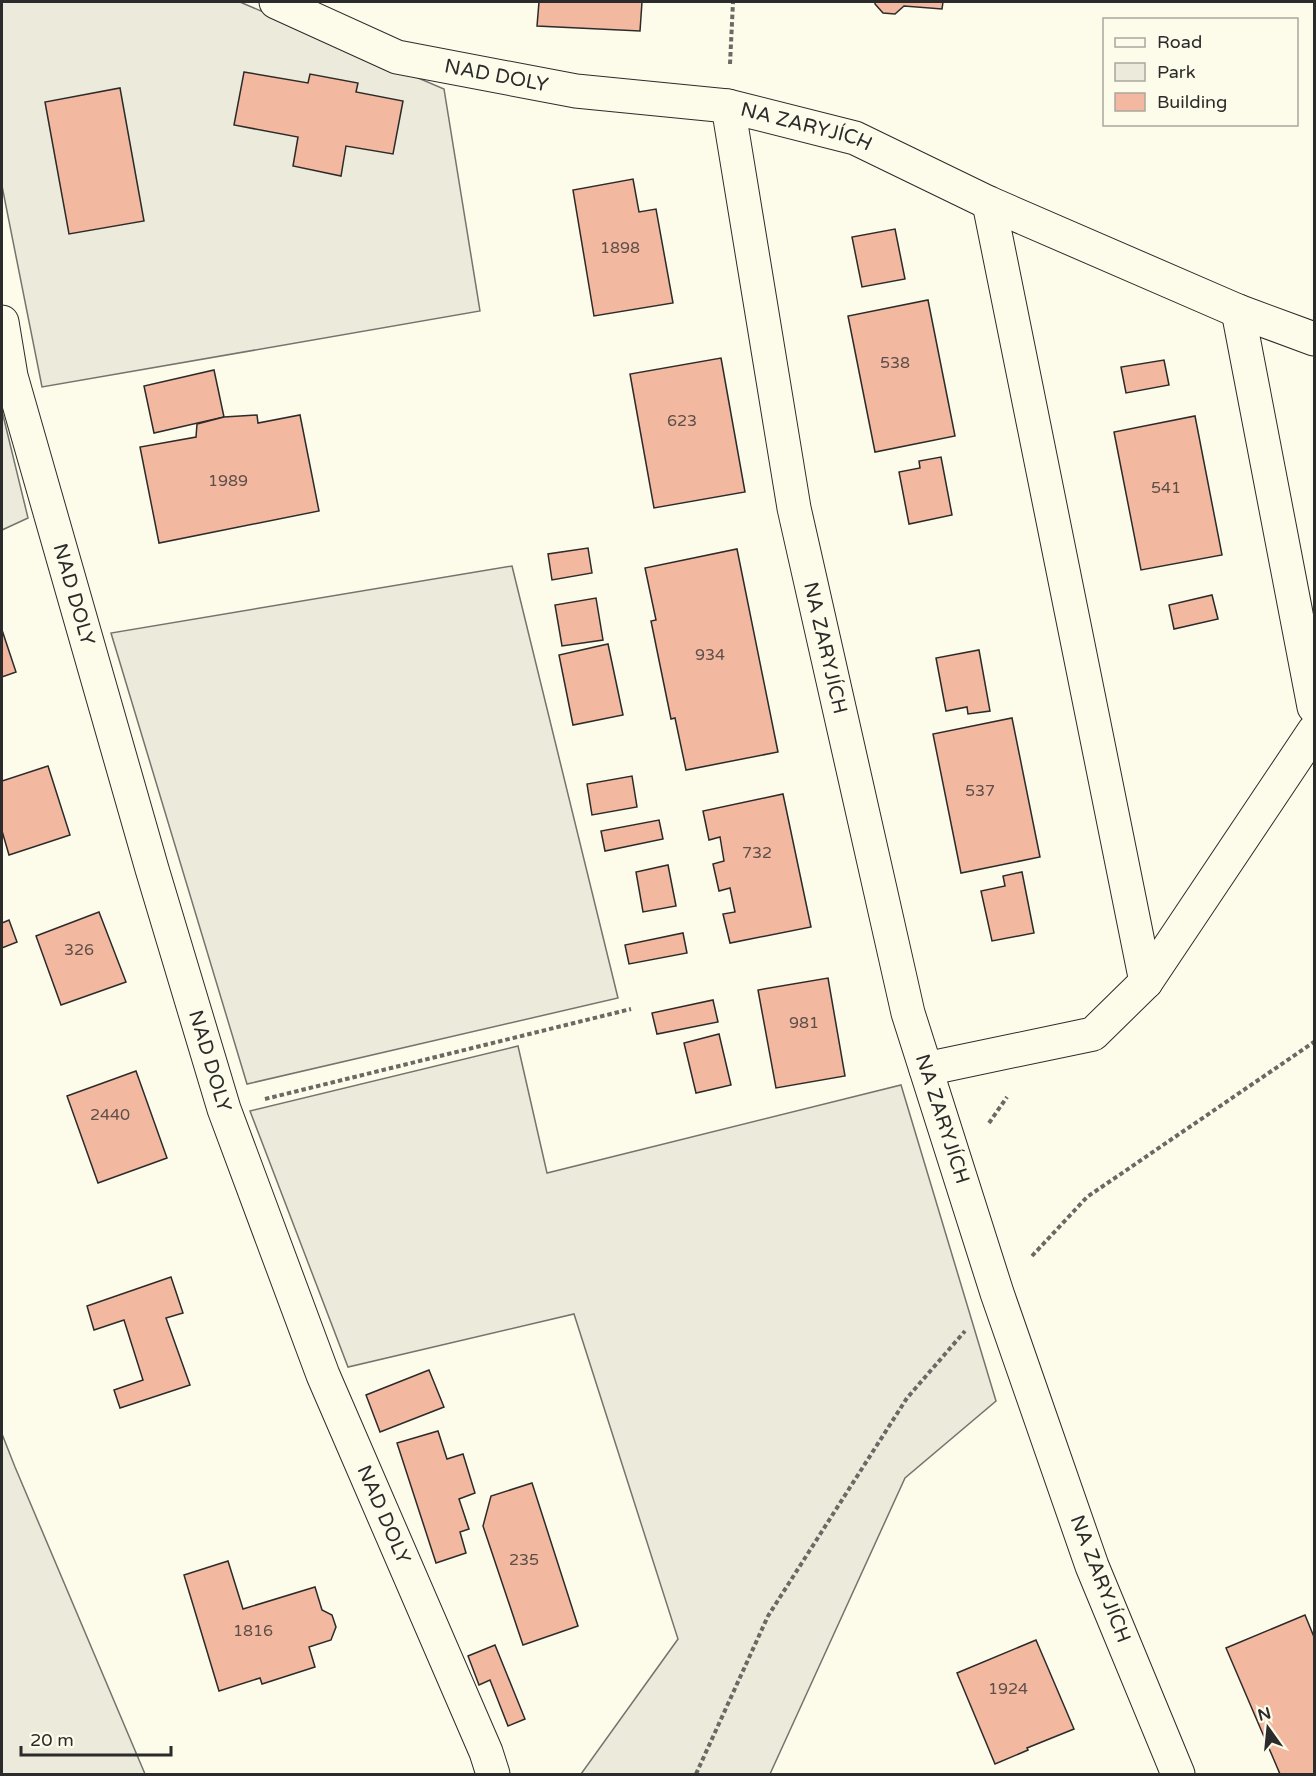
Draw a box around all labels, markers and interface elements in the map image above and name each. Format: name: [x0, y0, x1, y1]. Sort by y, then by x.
legend: [1103, 18, 1298, 126]
text: Road: [1157, 31, 1202, 53]
street label: NAD DOLY: [442, 54, 550, 97]
text: Park: [1157, 61, 1196, 83]
text: Building: [1157, 91, 1227, 113]
street label: NA ZARYJÍCH: [738, 98, 876, 156]
house number: 1898: [600, 238, 640, 258]
house number: 538: [880, 353, 910, 373]
house number: 623: [667, 411, 697, 431]
house number: 1989: [208, 471, 248, 491]
house number: 541: [1151, 478, 1181, 498]
street label: NAD DOLY: [48, 541, 100, 648]
street label: NA ZARYJÍCH: [798, 579, 853, 716]
house number: 934: [695, 645, 725, 665]
house number: 537: [965, 781, 995, 801]
house number: 732: [742, 843, 772, 863]
house number: 326: [64, 940, 94, 960]
street label: NAD DOLY: [183, 1007, 236, 1115]
house number: 981: [789, 1013, 819, 1033]
street label: NA ZARYJÍCH: [910, 1051, 975, 1187]
house number: 2440: [90, 1105, 130, 1125]
street label: NAD DOLY: [352, 1462, 415, 1568]
street label: NA ZARYJÍCH: [1065, 1511, 1136, 1646]
house number: 235: [509, 1550, 539, 1570]
house number: 1816: [233, 1621, 273, 1641]
house number: 1924: [988, 1679, 1028, 1699]
north arrow: [1238, 1698, 1298, 1758]
text: N: [1256, 1703, 1273, 1726]
scale bar: [21, 1719, 171, 1757]
text: 20 m: [30, 1729, 74, 1751]

